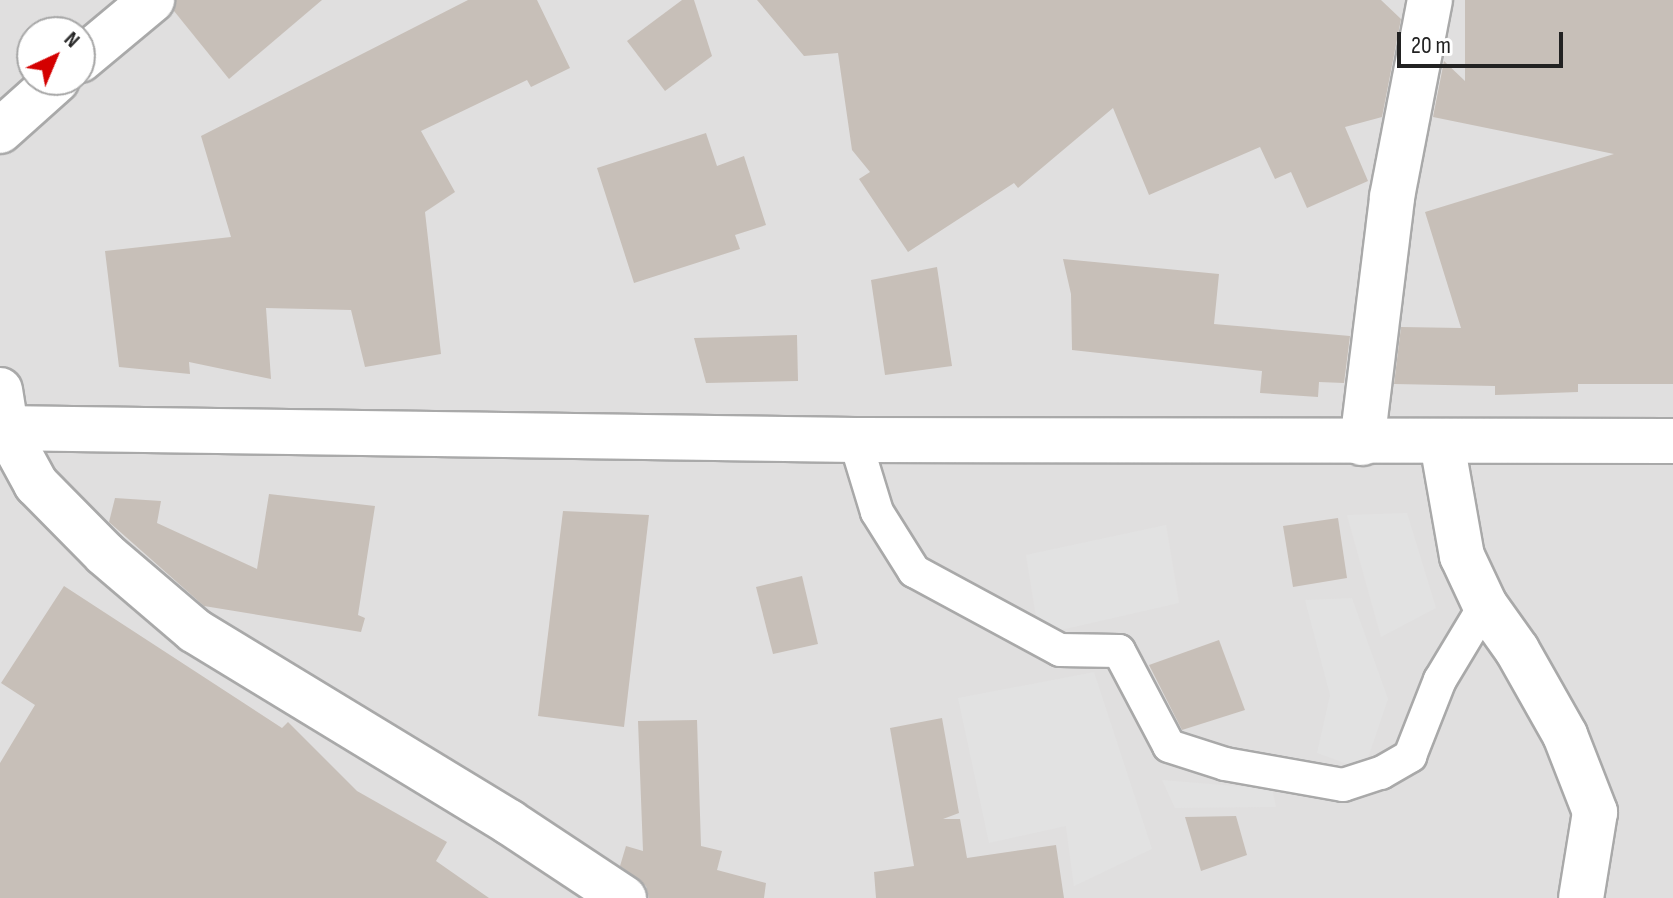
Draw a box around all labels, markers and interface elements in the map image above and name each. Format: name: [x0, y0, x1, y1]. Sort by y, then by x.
north arrow: [16, 16, 96, 96]
scale bar: [1401, 16, 1567, 66]
text: N: [58, 26, 85, 54]
text: 20 m: [1411, 31, 1451, 60]

